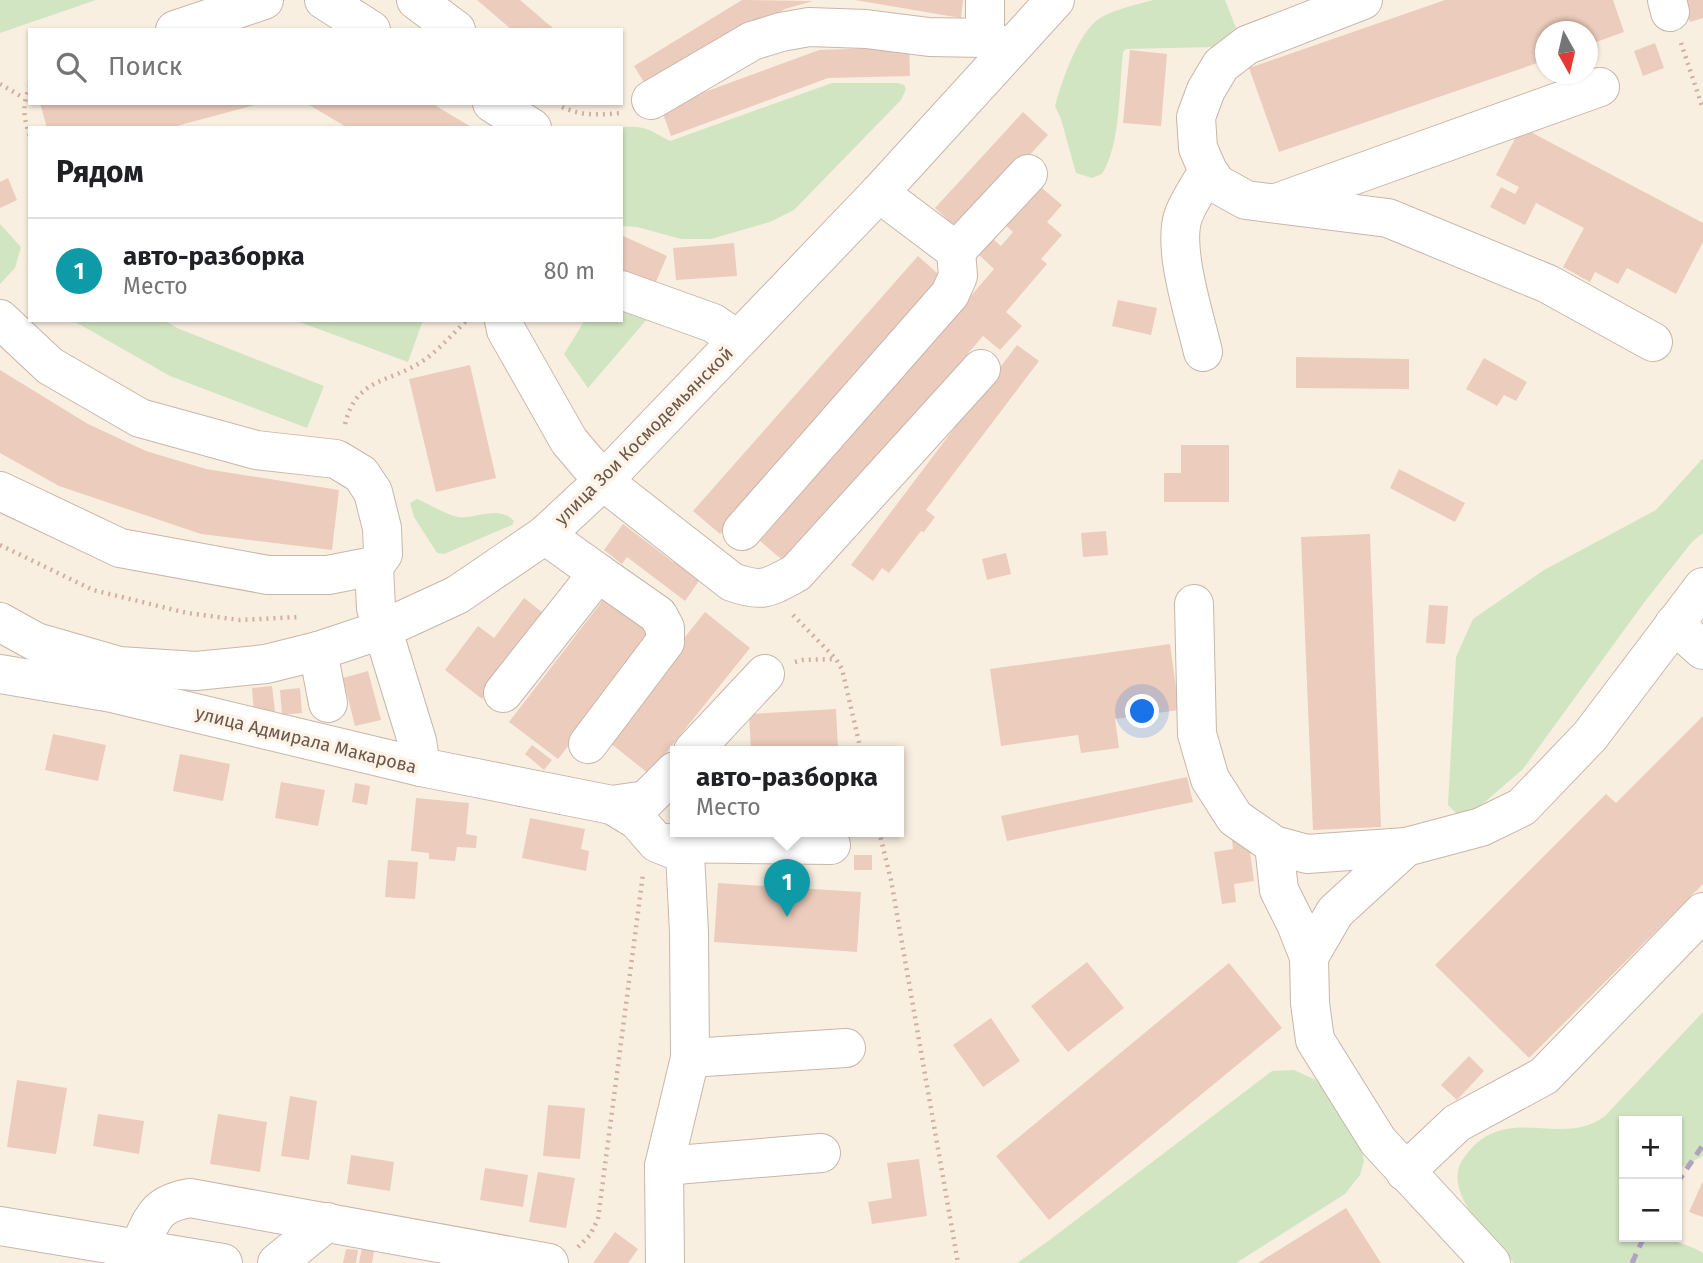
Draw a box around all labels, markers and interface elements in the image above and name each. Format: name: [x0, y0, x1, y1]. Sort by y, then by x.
north arrow: [1535, 21, 1598, 84]
search box: [28, 28, 623, 105]
icon: search: [52, 48, 90, 86]
text: Поиск: [108, 51, 182, 82]
text: Рядом: [56, 154, 144, 190]
text: авто-разборка: [123, 241, 305, 272]
text: 1: [74, 257, 84, 285]
text: 80 m: [544, 257, 595, 285]
text: Место: [123, 272, 188, 300]
street label: улица Зои Космодемьянской: [550, 342, 738, 530]
your location: [1125, 694, 1159, 728]
street label: улица Адмирала Макарова: [193, 702, 419, 778]
popup: [670, 746, 904, 837]
text: авто-разборка: [696, 762, 878, 793]
text: Место: [696, 793, 761, 821]
pin: 1: [764, 859, 810, 917]
map controls: [1619, 1116, 1682, 1242]
button: +: [1619, 1116, 1682, 1179]
button: −: [1619, 1179, 1682, 1242]

